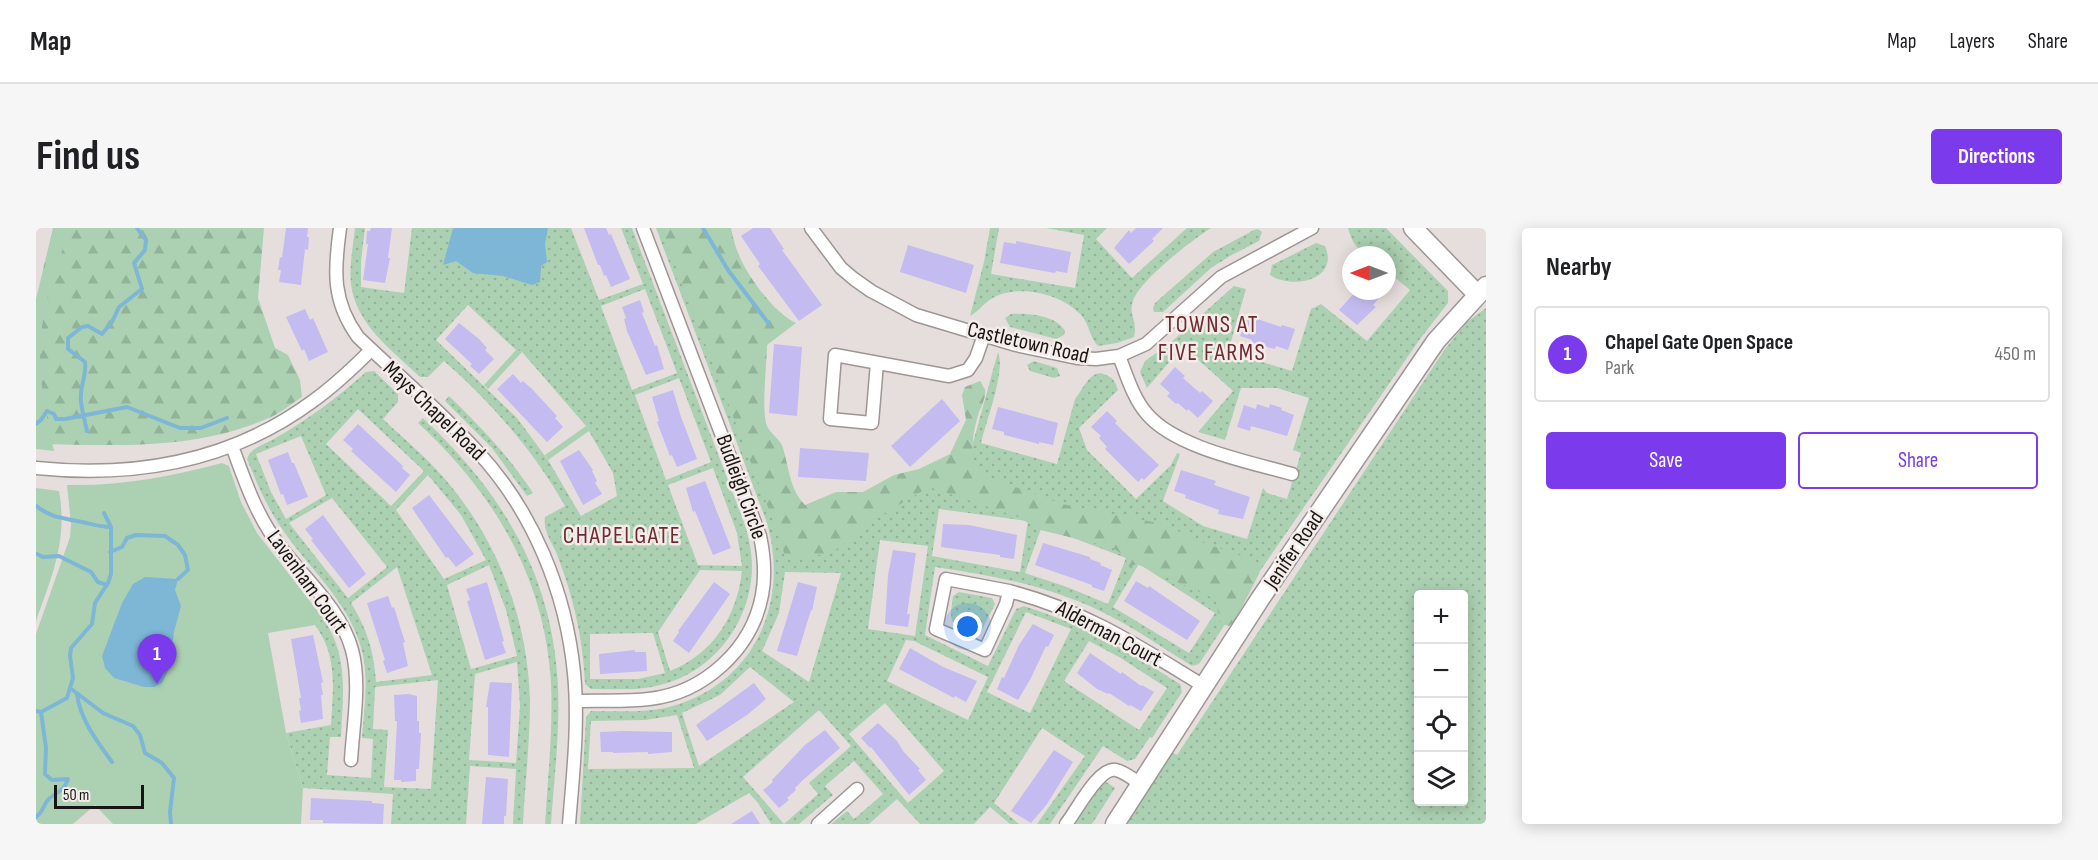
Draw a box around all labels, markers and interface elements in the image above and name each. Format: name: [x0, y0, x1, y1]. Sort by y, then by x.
text: Map: [30, 25, 71, 58]
text: Map: [1887, 29, 1916, 54]
text: Layers: [1949, 29, 1995, 54]
text: Share: [2028, 29, 2068, 54]
button: Directions: [1931, 129, 2062, 184]
text: Find us: [36, 131, 140, 182]
north arrow: [1342, 246, 1396, 300]
text: Nearby: [1546, 252, 1612, 283]
district label: TOWNS AT FIVE FARMS: [1158, 310, 1266, 367]
street label: Castletown Road: [965, 316, 1091, 370]
text: Chapel Gate Open Space: [1605, 329, 1793, 356]
text: 1: [1564, 342, 1571, 366]
text: 450 m: [1995, 342, 2036, 366]
street label: Mays Chapel Road: [377, 355, 491, 467]
text: Park: [1605, 356, 1634, 380]
street label: Budleigh Circle: [710, 431, 772, 543]
button: Save: [1546, 432, 1786, 489]
button: Share: [1798, 432, 2038, 489]
street label: Jenifer Road: [1258, 506, 1330, 595]
district label: CHAPELGATE: [563, 521, 681, 550]
street label: Lavenham Court: [261, 525, 354, 639]
map controls: [1414, 590, 1468, 806]
button: +: [1414, 590, 1468, 644]
street label: Alderman Court: [1051, 594, 1167, 673]
your location: [953, 612, 982, 641]
pin: 1: [138, 634, 176, 684]
button: −: [1414, 644, 1468, 698]
button: locate: [1414, 698, 1468, 752]
button: layers: [1414, 752, 1468, 806]
scale bar: [54, 782, 144, 810]
text: 50 m: [63, 786, 89, 805]

